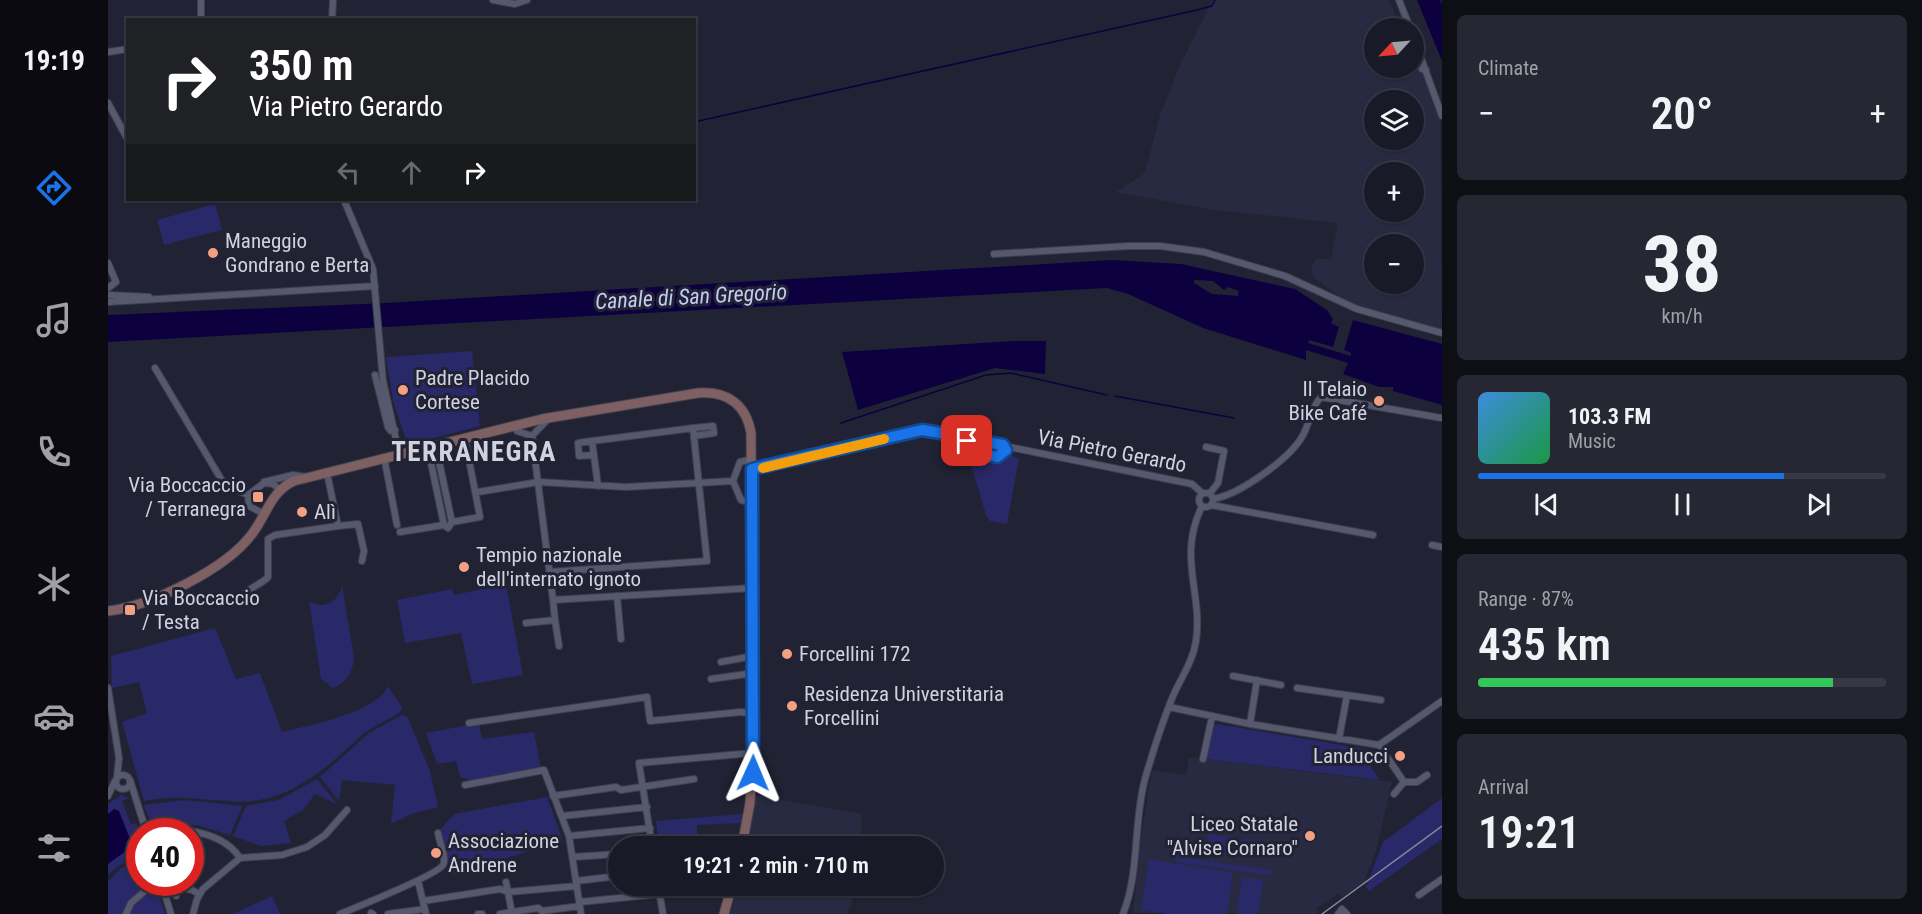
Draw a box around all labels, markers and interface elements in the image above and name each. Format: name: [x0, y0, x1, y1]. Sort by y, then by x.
north arrow: [1364, 18, 1424, 78]
map controls: [1364, 18, 1424, 294]
text: 350 m: [249, 41, 354, 90]
icon: right: [150, 42, 228, 120]
text: 19:19: [23, 45, 85, 77]
text: Climate: [1478, 56, 1538, 80]
text: 20°: [1651, 87, 1713, 140]
button: layers: [1364, 90, 1424, 150]
text: Via Pietro Gerardo: [249, 91, 443, 123]
text: −: [1478, 94, 1495, 133]
text: +: [1870, 94, 1886, 133]
icon: left: [332, 156, 365, 189]
icon: ahead: [395, 156, 428, 189]
icon: right: [458, 156, 491, 189]
button: +: [1364, 162, 1424, 222]
icon: directions: [33, 167, 75, 209]
text: 38: [1643, 219, 1721, 310]
place label: Maneggio Gondrano e Berta: [225, 229, 369, 277]
button: −: [1364, 234, 1424, 294]
marker: Maneggio Gondrano e Berta: [206, 246, 220, 260]
water label: Canale di San Gregorio: [594, 279, 788, 314]
icon: music: [33, 299, 75, 341]
text: km/h: [1661, 304, 1703, 328]
place label: Padre Placido Cortese: [415, 366, 530, 414]
place label: Il Telaio Bike Café: [1289, 377, 1367, 425]
marker: Padre Placido Cortese: [396, 383, 410, 397]
marker: Il Telaio Bike Café: [1372, 394, 1386, 408]
text: 103.3 FM: [1568, 404, 1651, 429]
pin: [941, 415, 992, 466]
icon: arrive: [950, 424, 983, 457]
street label: Via Pietro Gerardo: [1036, 425, 1188, 477]
text: Music: [1568, 429, 1616, 453]
icon: phone: [33, 431, 75, 473]
district label: TERRANEGRA: [391, 436, 557, 468]
place label: Via Boccaccio / Terranegra: [128, 473, 246, 521]
icon: previous: [1530, 488, 1563, 521]
icon: pause: [1666, 488, 1699, 521]
icon: next: [1802, 488, 1835, 521]
marker: Via Boccaccio / Terranegra: [251, 490, 265, 504]
place label: Alì: [314, 500, 336, 524]
marker: Alì: [295, 505, 309, 519]
place label: Tempio nazionale dell'internato ignoto: [476, 543, 641, 591]
marker: Tempio nazionale dell'internato ignoto: [457, 560, 471, 574]
icon: climate: [33, 563, 75, 605]
place label: Via Boccaccio / Testa: [142, 586, 260, 634]
text: Range · 87%: [1478, 587, 1574, 611]
marker: Via Boccaccio / Testa: [123, 603, 137, 617]
text: 435 km: [1478, 618, 1611, 671]
place label: Forcellini 172: [799, 642, 911, 666]
marker: Forcellini 172: [780, 647, 794, 661]
place label: Residenza Universtitaria Forcellini: [804, 682, 1004, 730]
icon: car: [33, 695, 75, 737]
marker: Residenza Universtitaria Forcellini: [785, 699, 799, 713]
position arrow: [721, 741, 785, 805]
place label: Landucci: [1313, 744, 1388, 768]
marker: Landucci: [1393, 749, 1407, 763]
text: Arrival: [1478, 775, 1529, 799]
text: 19:21: [1478, 806, 1580, 859]
place label: Liceo Statale "Alvise Cornaro": [1166, 812, 1298, 860]
speed limit sign: 40: [126, 818, 204, 896]
icon: filters: [33, 827, 75, 869]
place label: Associazione Andrene: [448, 829, 559, 877]
marker: Liceo Statale "Alvise Cornaro": [1303, 829, 1317, 843]
marker: Associazione Andrene: [429, 846, 443, 860]
text: 19:21 · 2 min · 710 m: [683, 853, 869, 878]

